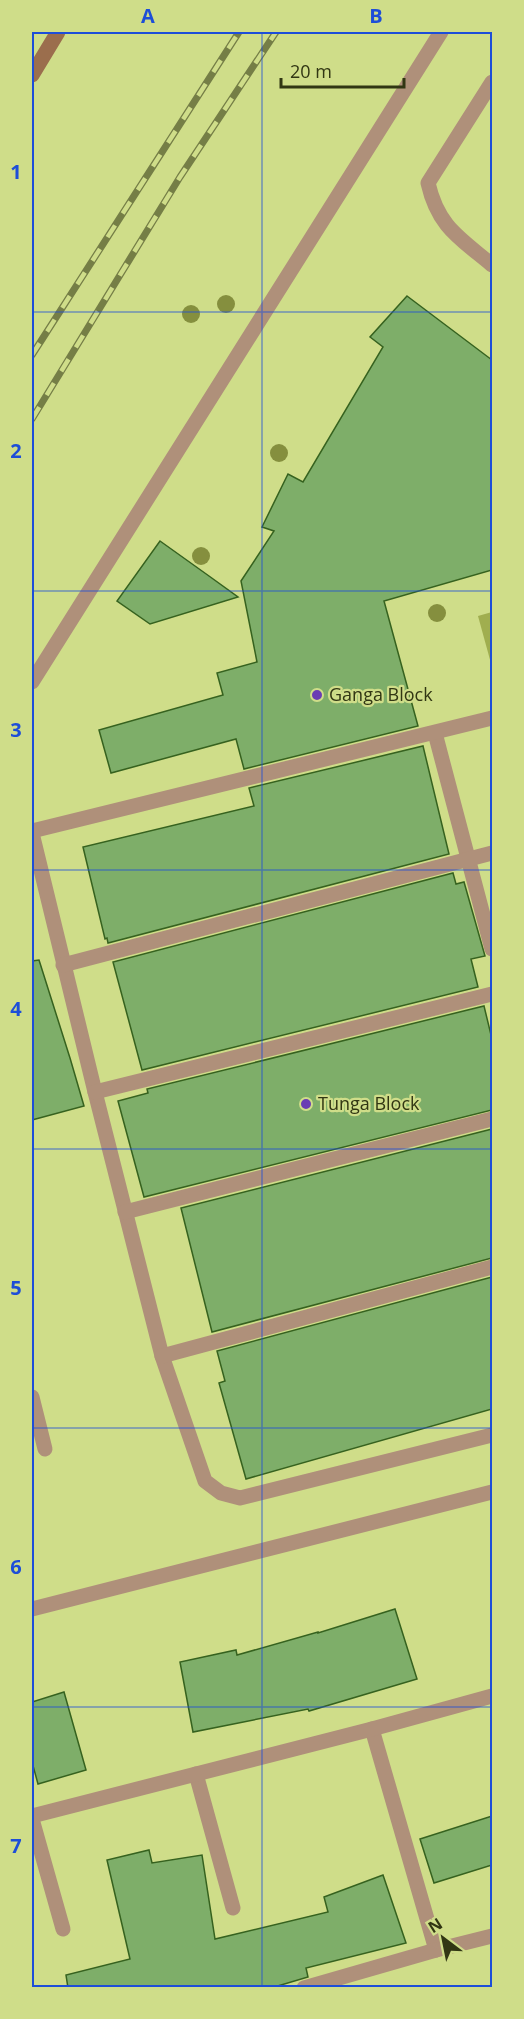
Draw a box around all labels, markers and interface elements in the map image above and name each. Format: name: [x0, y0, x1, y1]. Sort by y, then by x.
text: A: [141, 2, 155, 29]
text: B: [369, 2, 383, 29]
scale bar: [281, 51, 404, 89]
text: 20 m: [290, 59, 332, 83]
text: 1: [10, 158, 22, 185]
text: 2: [10, 437, 22, 464]
place label: Ganga Block: [329, 682, 433, 706]
marker: Ganga Block: [310, 688, 324, 702]
text: 3: [10, 716, 22, 743]
text: 4: [10, 995, 22, 1022]
place label: Tunga Block: [318, 1091, 420, 1115]
marker: Tunga Block: [299, 1097, 313, 1111]
text: 5: [10, 1274, 22, 1301]
text: 6: [10, 1553, 22, 1580]
text: 7: [10, 1832, 22, 1859]
north arrow: [413, 1908, 473, 1968]
text: N: [424, 1913, 446, 1938]

